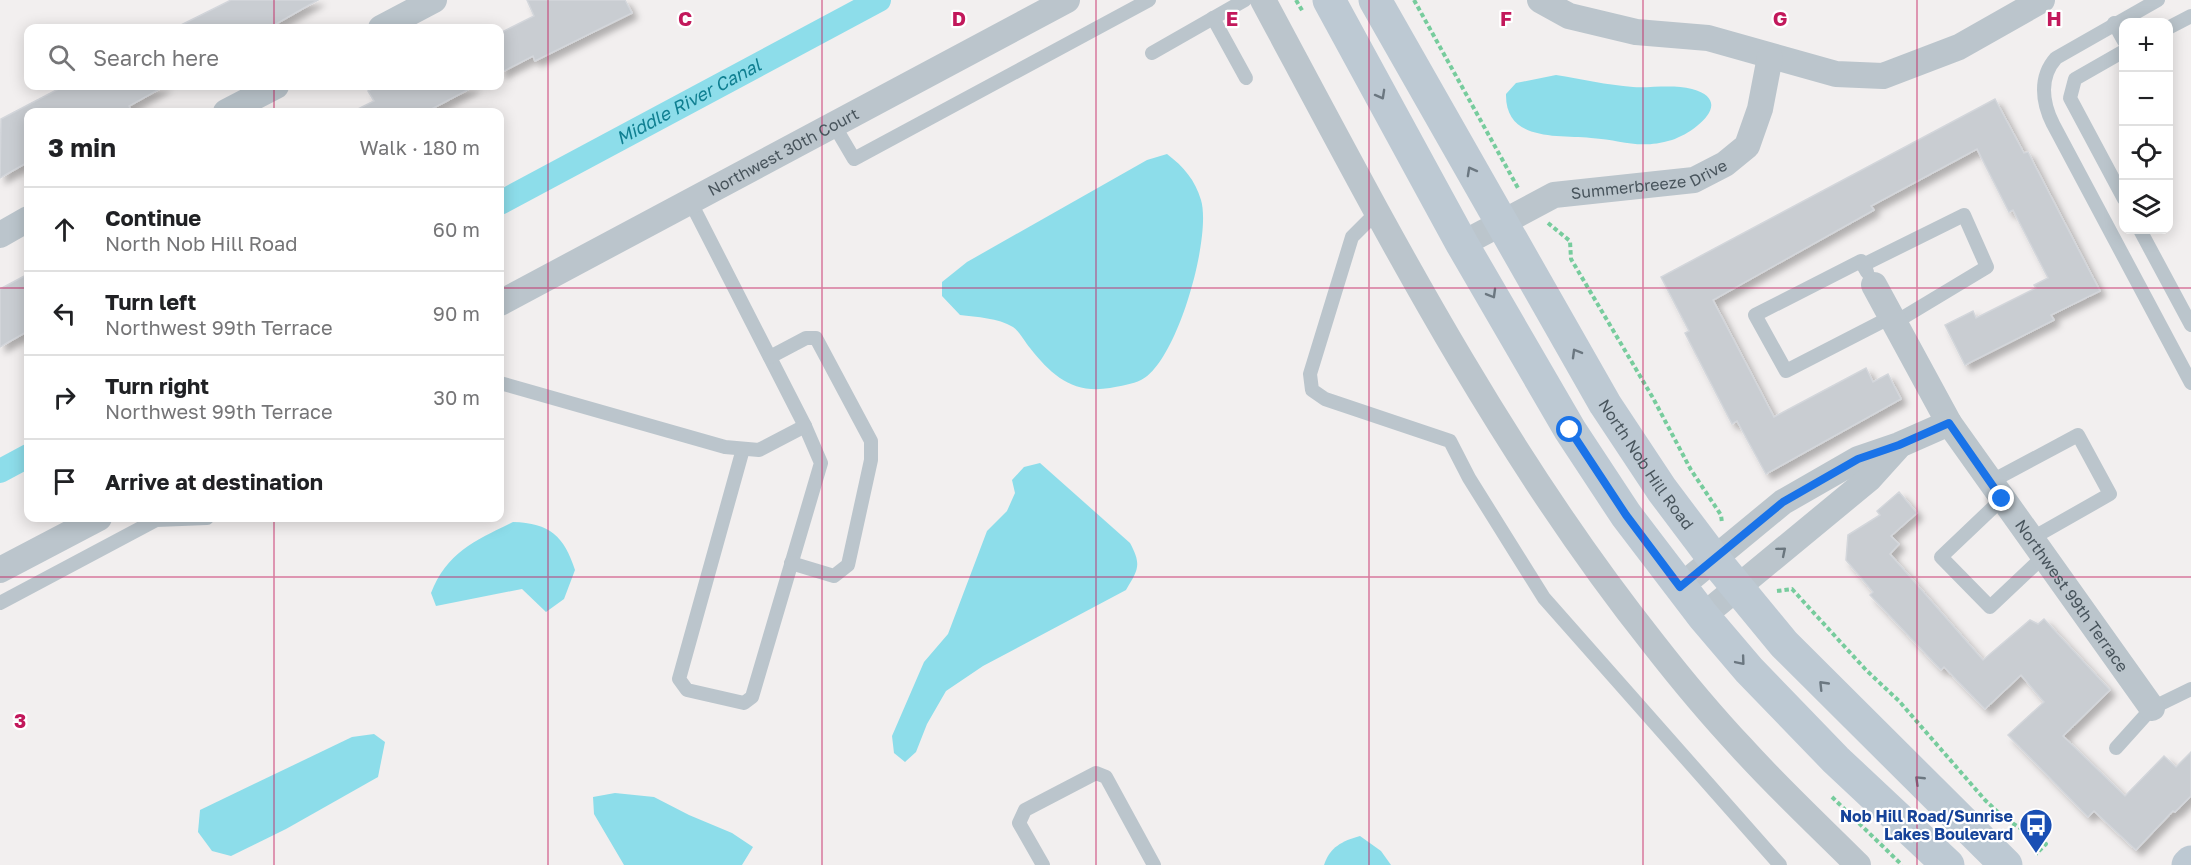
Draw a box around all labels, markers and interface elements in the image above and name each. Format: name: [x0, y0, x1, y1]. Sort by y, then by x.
text: C: [678, 6, 692, 30]
text: D: [952, 6, 966, 30]
text: E: [1226, 6, 1238, 30]
text: F: [1500, 6, 1512, 30]
text: G: [1773, 6, 1787, 30]
text: H: [2046, 6, 2062, 30]
map controls: [2119, 18, 2173, 234]
button: +: [2119, 18, 2173, 72]
search box: [24, 24, 504, 90]
icon: search: [45, 41, 78, 74]
text: Search here: [93, 44, 219, 71]
water label: Middle River Canal: [612, 53, 766, 149]
button: −: [2119, 72, 2173, 126]
one-way arrow: [1374, 88, 1385, 99]
street label: Northwest 30th Court: [704, 103, 862, 200]
button: locate: [2119, 126, 2173, 180]
text: 3 min: [48, 132, 116, 163]
text: Walk · 180 m: [360, 135, 480, 159]
street label: Summerbreeze Drive: [1570, 155, 1730, 203]
one-way arrow: [1467, 167, 1478, 177]
button: layers: [2119, 180, 2173, 234]
text: Continue: [105, 204, 201, 231]
icon: ahead: [48, 213, 81, 246]
text: 60 m: [433, 217, 480, 241]
text: North Nob Hill Road: [105, 231, 298, 255]
text: Turn left: [105, 288, 196, 315]
one-way arrow: [1484, 288, 1496, 299]
icon: left: [48, 297, 81, 330]
text: 90 m: [433, 301, 480, 325]
text: Northwest 99th Terrace: [105, 315, 333, 339]
one-way arrow: [1572, 349, 1583, 359]
text: Turn right: [105, 372, 209, 399]
icon: right: [48, 381, 81, 414]
text: 30 m: [433, 385, 480, 409]
street label: North Nob Hill Road: [1594, 395, 1698, 534]
text: Northwest 99th Terrace: [105, 399, 333, 423]
route start: [1556, 416, 1582, 442]
icon: arrive: [48, 465, 81, 498]
text: Arrive at destination: [105, 468, 323, 495]
route end: [1988, 485, 2014, 511]
street label: Northwest 99th Terrace: [2011, 516, 2133, 676]
one-way arrow: [1775, 547, 1786, 558]
one-way arrow: [1734, 654, 1745, 665]
one-way arrow: [1820, 681, 1831, 692]
text: 3: [14, 708, 26, 732]
one-way arrow: [1916, 777, 1927, 788]
place label: Nob Hill Road/Sunrise Lakes Boulevard: [1840, 806, 2013, 844]
bus stop icon: Nob Hill Road/Sunrise Lakes Boulevard: [2018, 807, 2054, 854]

